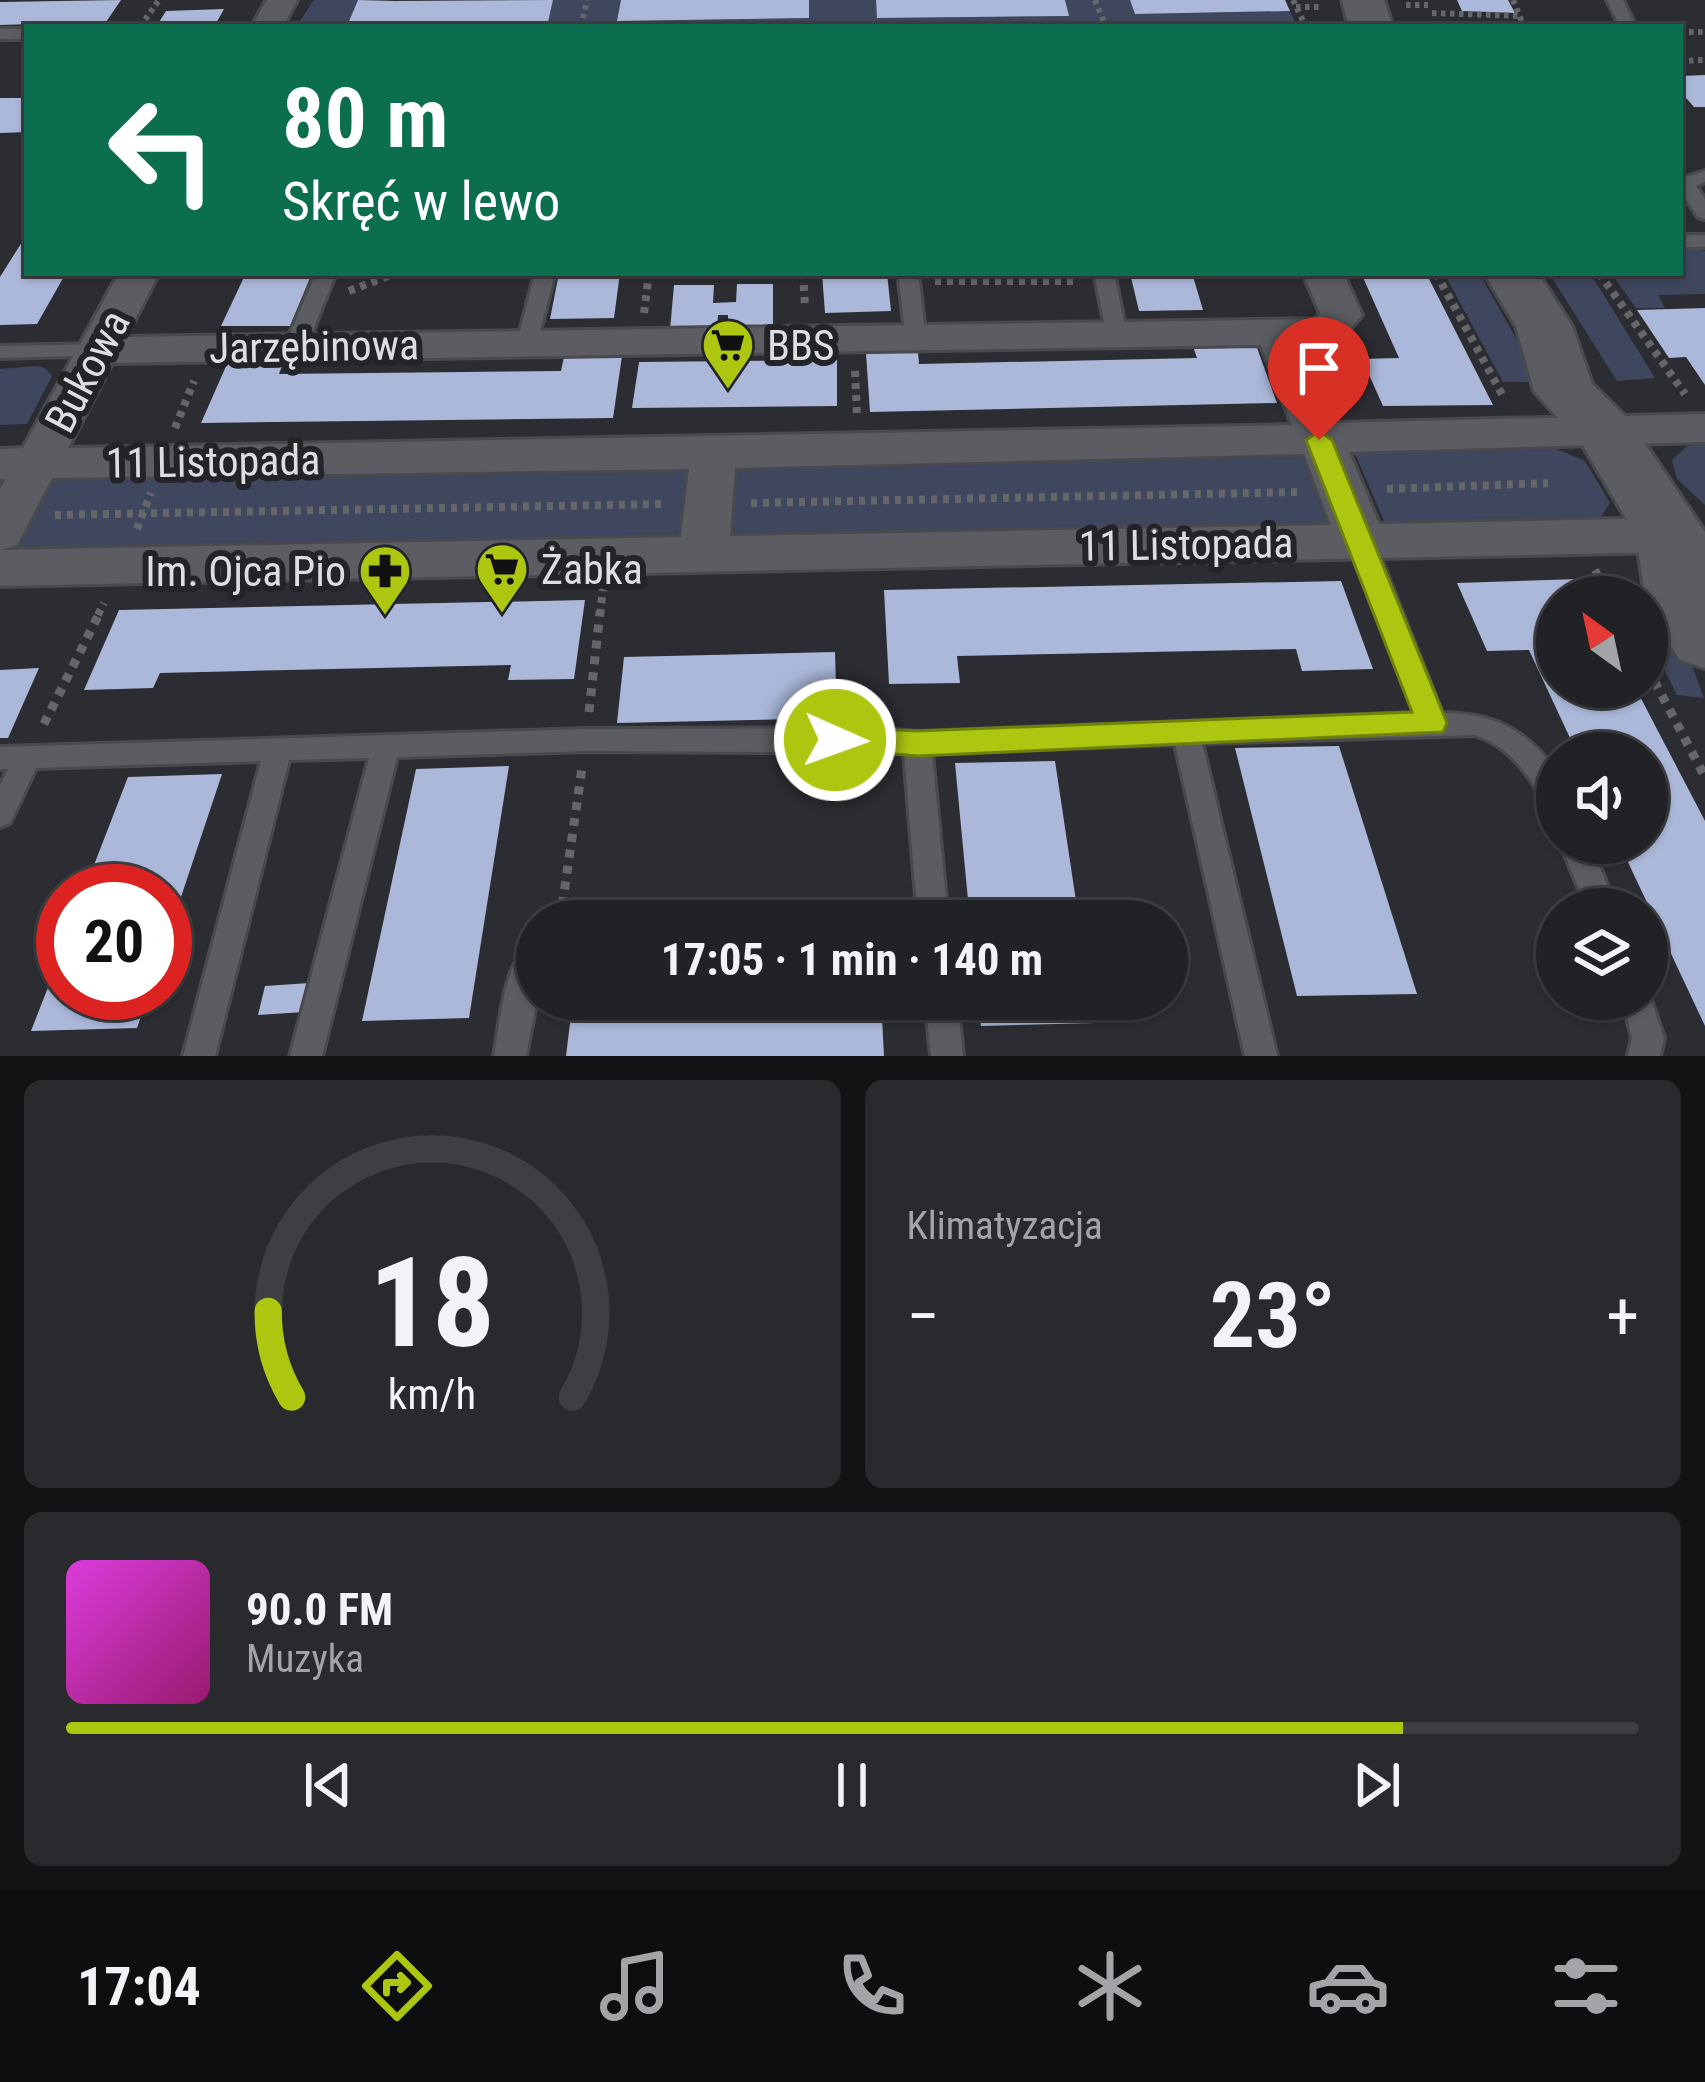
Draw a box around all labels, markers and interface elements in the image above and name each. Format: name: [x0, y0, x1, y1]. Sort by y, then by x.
text: 80 m: [282, 69, 449, 168]
icon: left: [84, 72, 240, 228]
text: Skręć w lewo: [282, 170, 560, 233]
street label: Bukowa: [35, 302, 140, 440]
supermarket icon: BBS: [700, 317, 756, 391]
pin: [1268, 317, 1370, 440]
street label: Jarzębinowa: [208, 320, 420, 373]
place label: BBS: [767, 321, 835, 370]
icon: arrive: [1286, 335, 1352, 401]
street label: 11 Listopada: [105, 435, 321, 488]
street label: 11 Listopada: [1078, 518, 1294, 571]
supermarket icon: Żabka: [474, 541, 530, 615]
pharmacy icon: Im. Ojca Pio: [357, 543, 413, 617]
place label: Żabka: [541, 545, 643, 594]
place label: Im. Ojca Pio: [145, 547, 346, 596]
north arrow: [1536, 576, 1668, 708]
map controls: [1536, 576, 1668, 1020]
position arrow: [772, 677, 898, 803]
button: sound: [1536, 732, 1668, 864]
speed limit sign: 20: [36, 864, 192, 1020]
button: layers: [1536, 888, 1668, 1020]
text: 17:05 · 1 min · 140 m: [661, 933, 1043, 986]
text: Klimatyzacja: [907, 1203, 1103, 1249]
text: 18: [369, 1230, 495, 1376]
text: 23°: [1210, 1264, 1336, 1369]
text: −: [907, 1278, 940, 1355]
text: +: [1606, 1278, 1639, 1355]
text: km/h: [388, 1369, 476, 1419]
text: 90.0 FM: [246, 1583, 393, 1636]
text: Muzyka: [246, 1636, 364, 1682]
icon: previous: [295, 1752, 361, 1818]
icon: pause: [819, 1752, 885, 1818]
icon: next: [1344, 1752, 1410, 1818]
icon: directions: [355, 1944, 439, 2028]
icon: music: [593, 1944, 677, 2028]
icon: phone: [830, 1944, 914, 2028]
icon: climate: [1068, 1944, 1152, 2028]
icon: car: [1306, 1944, 1390, 2028]
icon: filters: [1544, 1944, 1628, 2028]
text: 17:04: [77, 1955, 201, 2018]

